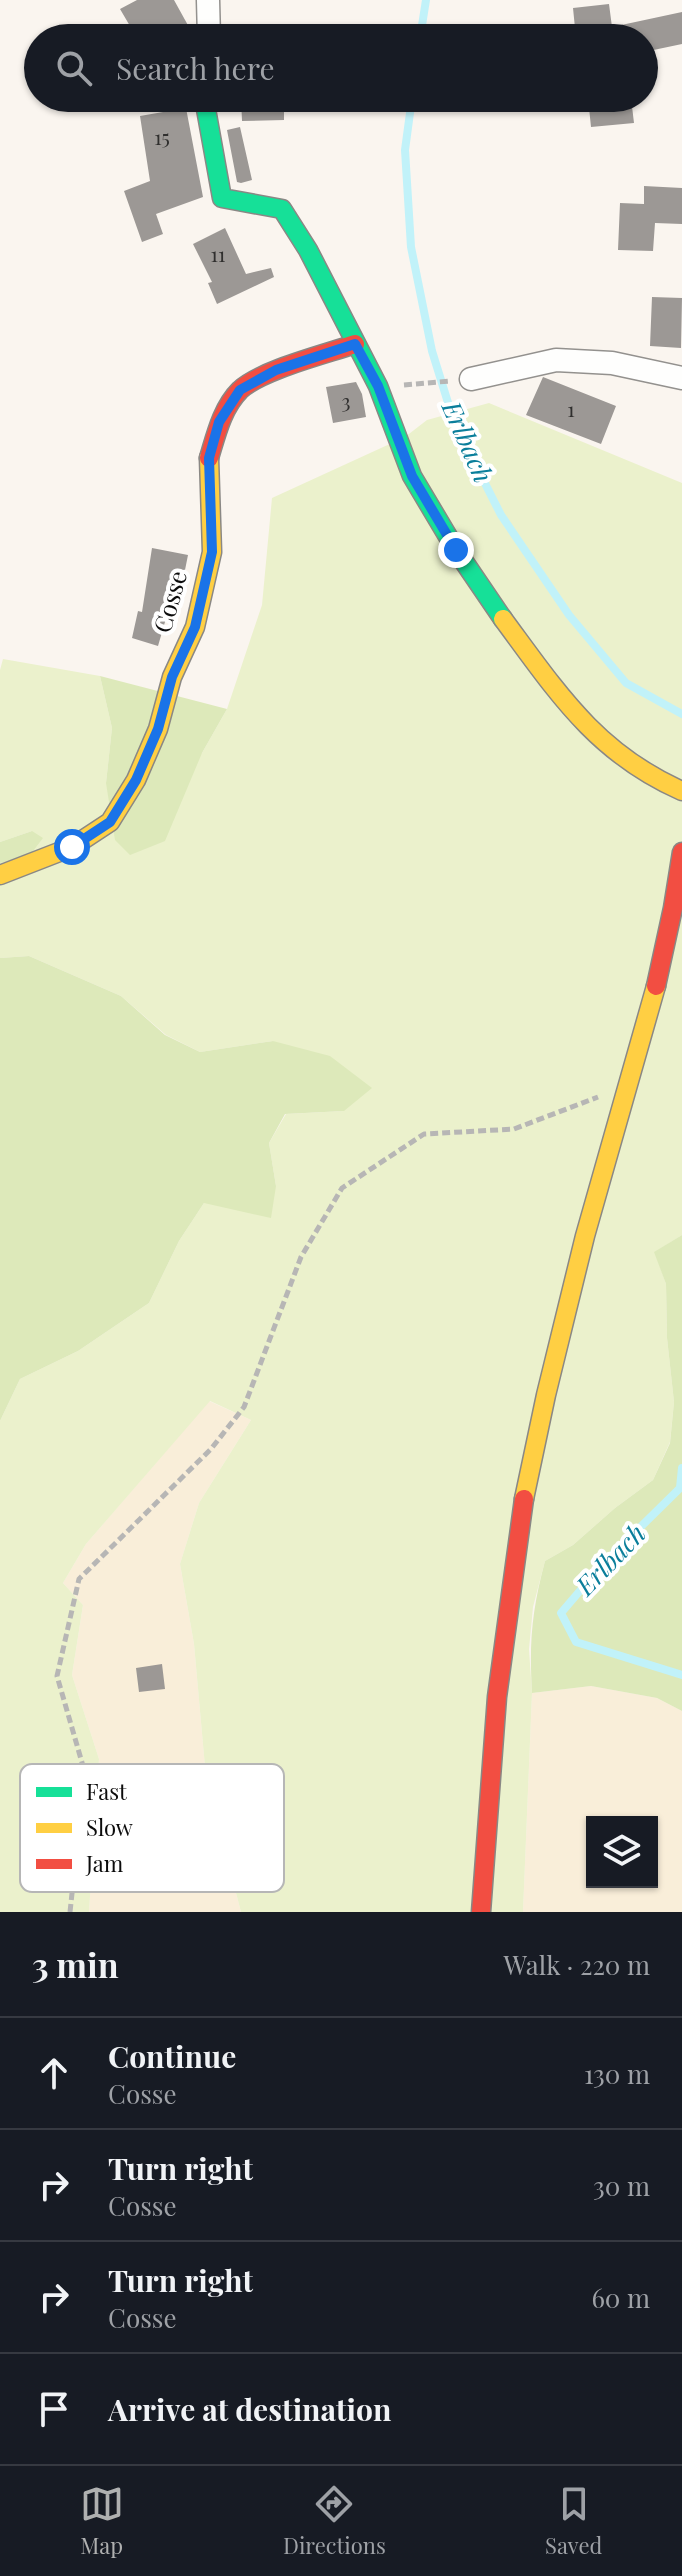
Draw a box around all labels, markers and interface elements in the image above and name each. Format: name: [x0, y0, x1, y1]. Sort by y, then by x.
search box: [24, 24, 658, 112]
icon: search: [52, 46, 96, 90]
text: Search here: [116, 48, 275, 88]
house number: 15: [154, 123, 170, 150]
house number: 11: [211, 240, 225, 267]
house number: 3: [341, 387, 351, 414]
water label: Erlbach: [434, 394, 502, 488]
house number: 1: [567, 395, 575, 422]
route end: [438, 532, 474, 568]
street label: Cosse: [145, 567, 193, 636]
route start: [54, 829, 90, 865]
water label: Erlbach: [567, 1516, 652, 1603]
legend: [20, 1764, 284, 1892]
text: Fast: [86, 1776, 128, 1806]
text: Slow: [86, 1812, 133, 1842]
map controls: [586, 1816, 658, 1888]
button: layers: [586, 1816, 658, 1888]
text: Jam: [85, 1848, 124, 1878]
text: 3 min: [32, 1941, 119, 1987]
text: Walk · 220 m: [504, 1947, 650, 1982]
text: Continue: [108, 2036, 236, 2076]
icon: ahead: [32, 2051, 76, 2095]
text: 130 m: [584, 2056, 650, 2091]
text: Cosse: [108, 2076, 177, 2111]
text: Turn right: [108, 2148, 253, 2188]
icon: right: [32, 2163, 76, 2207]
text: 30 m: [593, 2168, 650, 2203]
text: Cosse: [108, 2188, 177, 2223]
text: Turn right: [108, 2260, 253, 2300]
icon: right: [32, 2275, 76, 2319]
text: 60 m: [591, 2280, 650, 2315]
text: Cosse: [108, 2300, 177, 2335]
icon: arrive: [32, 2387, 76, 2431]
text: Arrive at destination: [108, 2389, 391, 2429]
tab: Map: [80, 2482, 124, 2560]
tab: Directions: [283, 2482, 386, 2560]
tab: Saved: [545, 2482, 602, 2560]

